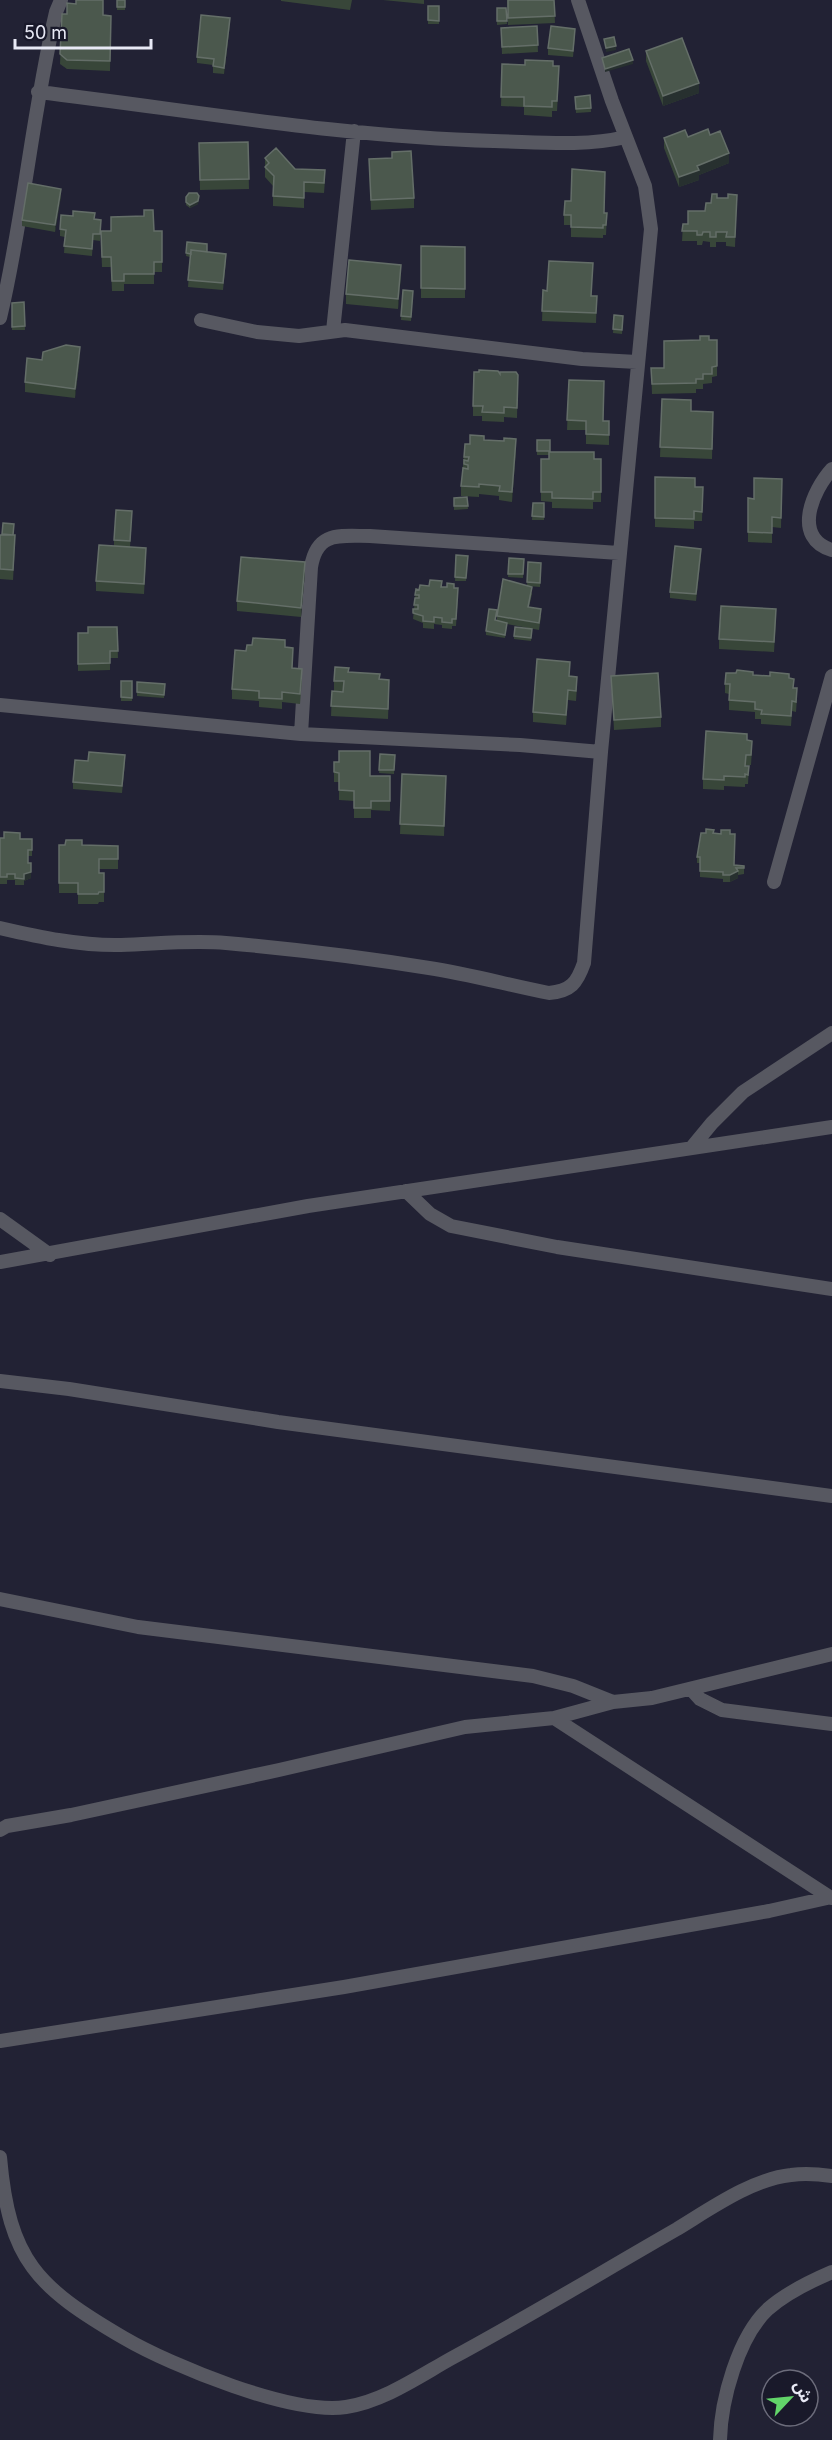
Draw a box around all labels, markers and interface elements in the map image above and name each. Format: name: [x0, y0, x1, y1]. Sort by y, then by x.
scale bar: [15, 12, 152, 50]
text: 50 m: [24, 22, 67, 43]
north arrow: [760, 2368, 820, 2428]
text: ش: [790, 2377, 817, 2406]

